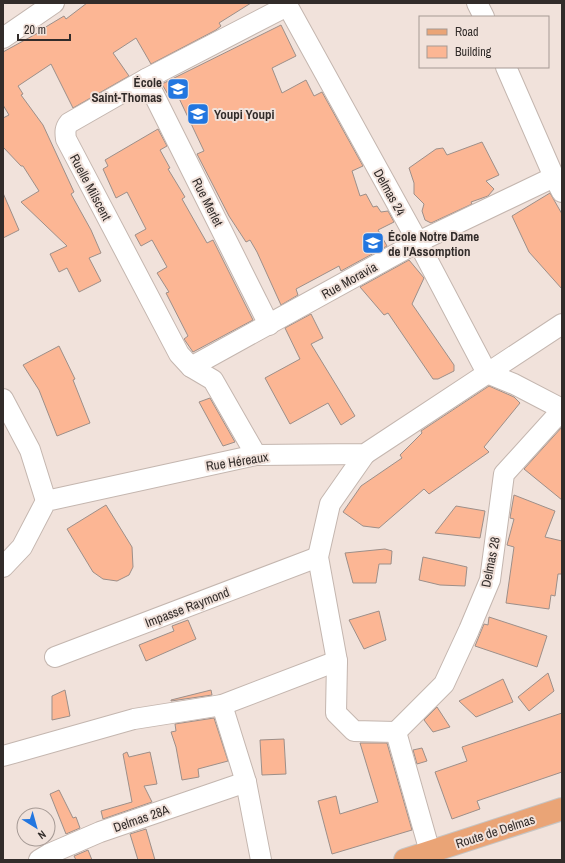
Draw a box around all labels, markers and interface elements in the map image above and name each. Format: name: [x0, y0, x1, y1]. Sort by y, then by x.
scale bar: [18, 16, 70, 42]
legend: [419, 16, 549, 68]
text: 20 m: [24, 22, 46, 38]
text: Road: [455, 24, 479, 40]
text: Building: [455, 44, 492, 60]
place label: École Saint-Thomas: [92, 74, 162, 106]
school or university icon: École Saint-Thomas: [165, 76, 191, 102]
school or university icon: Youpi Youpi: [185, 101, 211, 127]
place label: Youpi Youpi: [214, 106, 274, 123]
street label: Ruelle Milscent: [66, 151, 115, 223]
street label: Delmas 24: [370, 166, 409, 219]
street label: Rue Merlet: [188, 175, 227, 229]
place label: École Notre Dame de l'Assomption: [388, 228, 479, 260]
school or university icon: École Notre Dame de l'Assomption: [360, 230, 386, 256]
street label: Rue Moravia: [318, 258, 380, 303]
street label: Rue Héreaux: [205, 448, 270, 475]
street label: Delmas 28: [477, 535, 504, 589]
street label: Impasse Raymond: [143, 584, 232, 631]
street label: Delmas 28A: [111, 801, 172, 836]
north arrow: [16, 807, 56, 847]
street label: Route de Delmas: [453, 811, 537, 852]
text: N: [35, 827, 49, 843]

